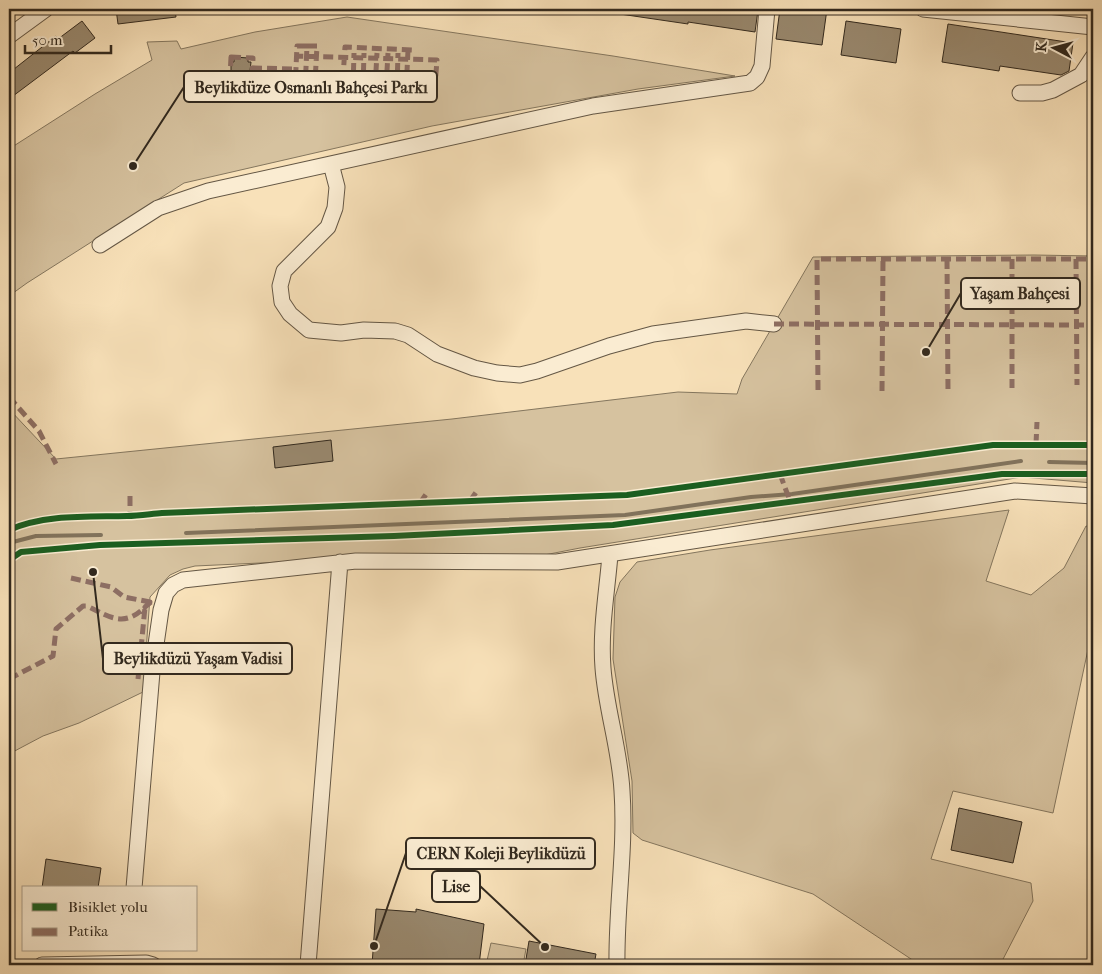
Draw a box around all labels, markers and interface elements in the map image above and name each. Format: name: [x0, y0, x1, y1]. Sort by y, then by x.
scale bar: [25, 22, 111, 54]
north arrow: [1030, 22, 1080, 72]
text: 50 m: [32, 31, 63, 49]
text: K: [1033, 40, 1051, 53]
callout: Beylikdüze Osmanlı Bahçesi Parkı: [184, 71, 437, 102]
text: Beylikdüze Osmanlı Bahçesi Parkı: [194, 78, 428, 98]
callout: Yaşam Bahçesi: [961, 278, 1080, 309]
text: Yaşam Bahçesi: [969, 284, 1070, 304]
callout: Beylikdüzü Yaşam Vadisi: [103, 643, 292, 674]
text: Beylikdüzü Yaşam Vadisi: [114, 649, 283, 669]
callout: CERN Koleji Beylikdüzü: [406, 838, 595, 869]
text: CERN Koleji Beylikdüzü: [416, 844, 586, 864]
callout: Lise: [432, 871, 480, 902]
text: Lise: [442, 877, 470, 896]
legend: [22, 886, 198, 952]
text: Bisiklet yolu: [68, 898, 148, 916]
text: Patika: [68, 922, 109, 940]

